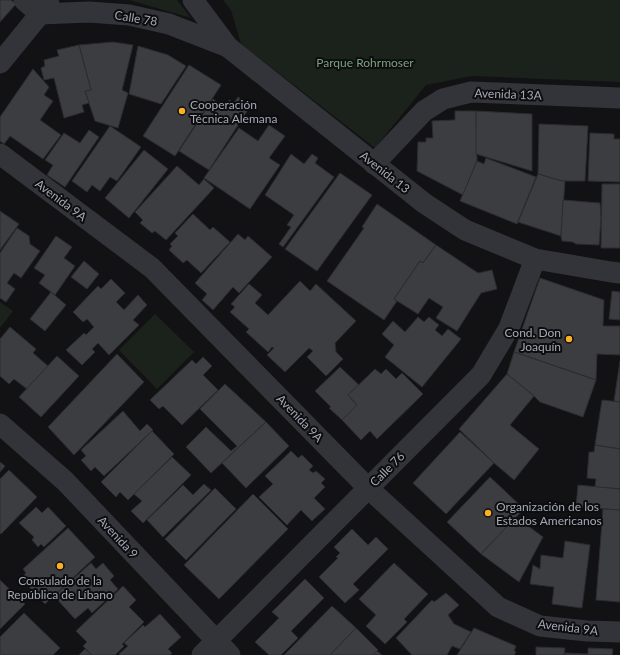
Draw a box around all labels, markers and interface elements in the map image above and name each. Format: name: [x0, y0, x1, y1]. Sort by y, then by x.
street label: Calle 78: [114, 7, 158, 29]
park label: Parque Rohrmoser: [316, 55, 414, 70]
street label: Avenida 13A: [474, 85, 543, 103]
place label: Cooperación Técnica Alemana: [190, 97, 277, 126]
marker: Cooperación Técnica Alemana: [177, 106, 187, 116]
street label: Avenida 13: [357, 148, 413, 196]
street label: Avenida 9A: [32, 176, 90, 225]
place label: Cond. Don Joaquín: [504, 325, 561, 354]
marker: Cond. Don Joaquín: [564, 334, 574, 344]
street label: Avenida 9A: [274, 391, 327, 446]
street label: Calle 76: [366, 448, 408, 490]
place label: Organización de los Estados Americanos: [496, 499, 602, 528]
marker: Organización de los Estados Americanos: [483, 508, 493, 518]
street label: Avenida 9: [95, 513, 141, 561]
marker: Consulado de la República de Líbano: [55, 561, 65, 571]
place label: Consulado de la República de Líbano: [7, 573, 113, 602]
street label: Avenida 9A: [537, 616, 600, 638]

